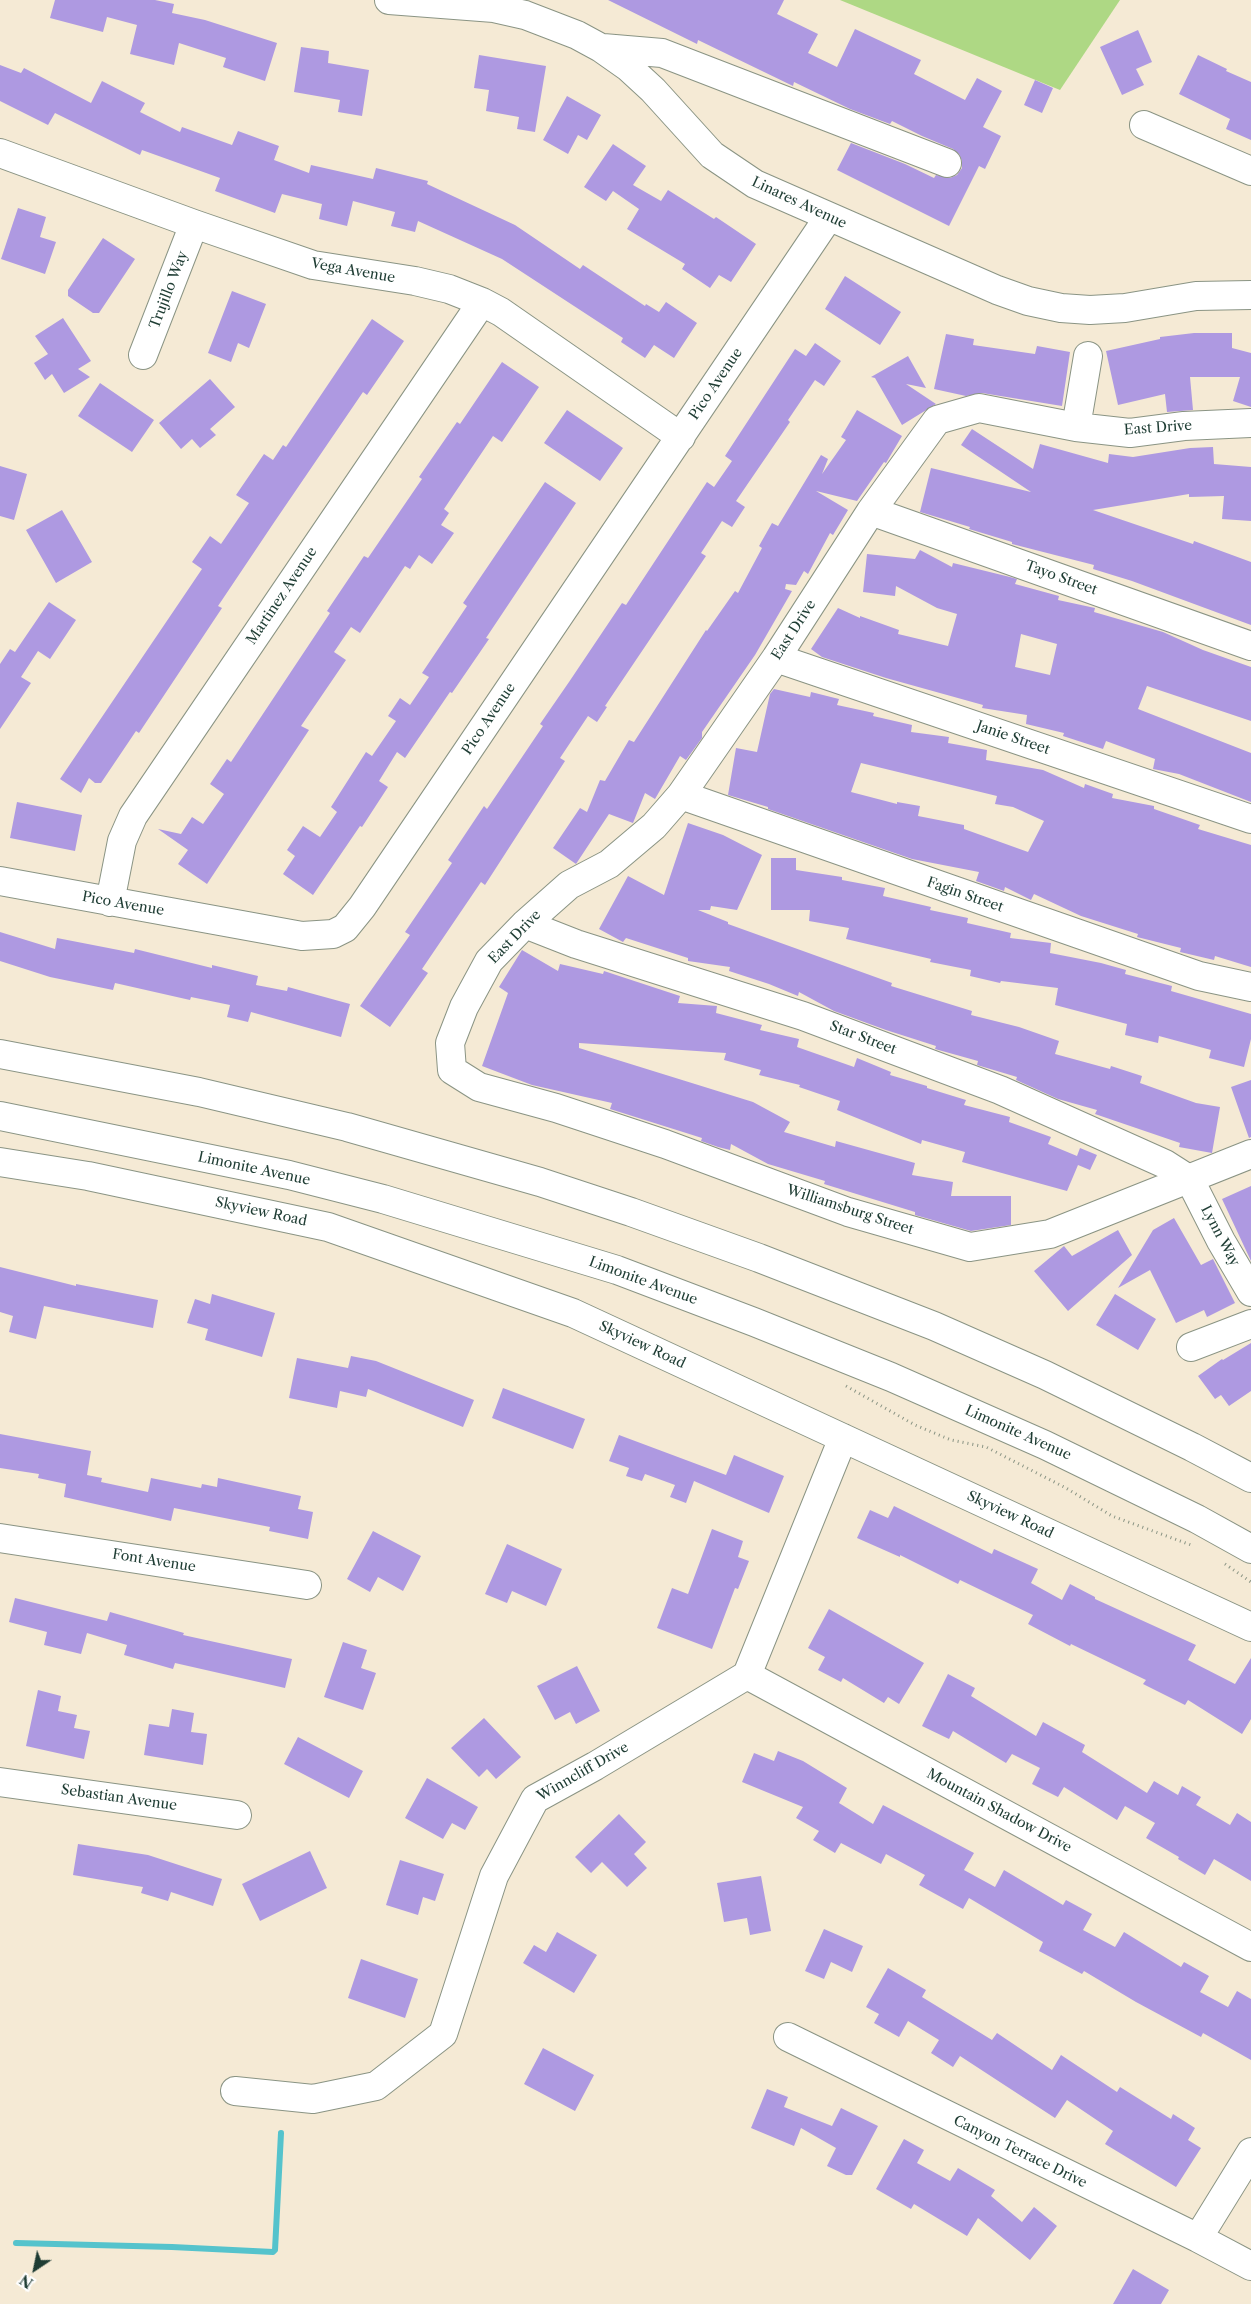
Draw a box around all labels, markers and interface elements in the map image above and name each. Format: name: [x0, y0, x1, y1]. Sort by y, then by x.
street label: Linares Avenue: [749, 174, 849, 232]
street label: Trujillo Way: [146, 249, 192, 331]
street label: Vega Avenue: [310, 255, 396, 287]
street label: Pico Avenue: [686, 345, 746, 423]
street label: East Drive: [1123, 417, 1193, 439]
street label: Martinez Avenue: [243, 544, 321, 648]
street label: Tayo Street: [1023, 557, 1099, 599]
street label: East Drive: [768, 597, 820, 663]
street label: Pico Avenue: [459, 680, 519, 758]
street label: Janie Street: [974, 718, 1052, 758]
street label: Fagin Street: [925, 874, 1005, 916]
street label: Pico Avenue: [81, 889, 165, 919]
street label: East Drive: [485, 907, 545, 967]
street label: Star Street: [827, 1018, 899, 1058]
street label: Limonite Avenue: [196, 1149, 312, 1189]
street label: Williamsburg Street: [784, 1182, 916, 1238]
street label: Skyview Road: [214, 1194, 308, 1230]
street label: Lynn Way: [1197, 1203, 1243, 1269]
street label: Limonite Avenue: [586, 1254, 700, 1308]
street label: Skyview Road: [596, 1318, 688, 1372]
street label: Limonite Avenue: [962, 1402, 1074, 1464]
street label: Skyview Road: [964, 1488, 1056, 1542]
street label: Font Avenue: [111, 1546, 197, 1576]
street label: Winncliff Drive: [534, 1739, 632, 1805]
street label: Mountain Shadow Drive: [924, 1766, 1074, 1856]
street label: Sebastian Avenue: [60, 1782, 178, 1814]
street label: Canyon Terrace Drive: [950, 2112, 1090, 2192]
north arrow: [10, 2244, 60, 2294]
text: N: [17, 2271, 37, 2292]

